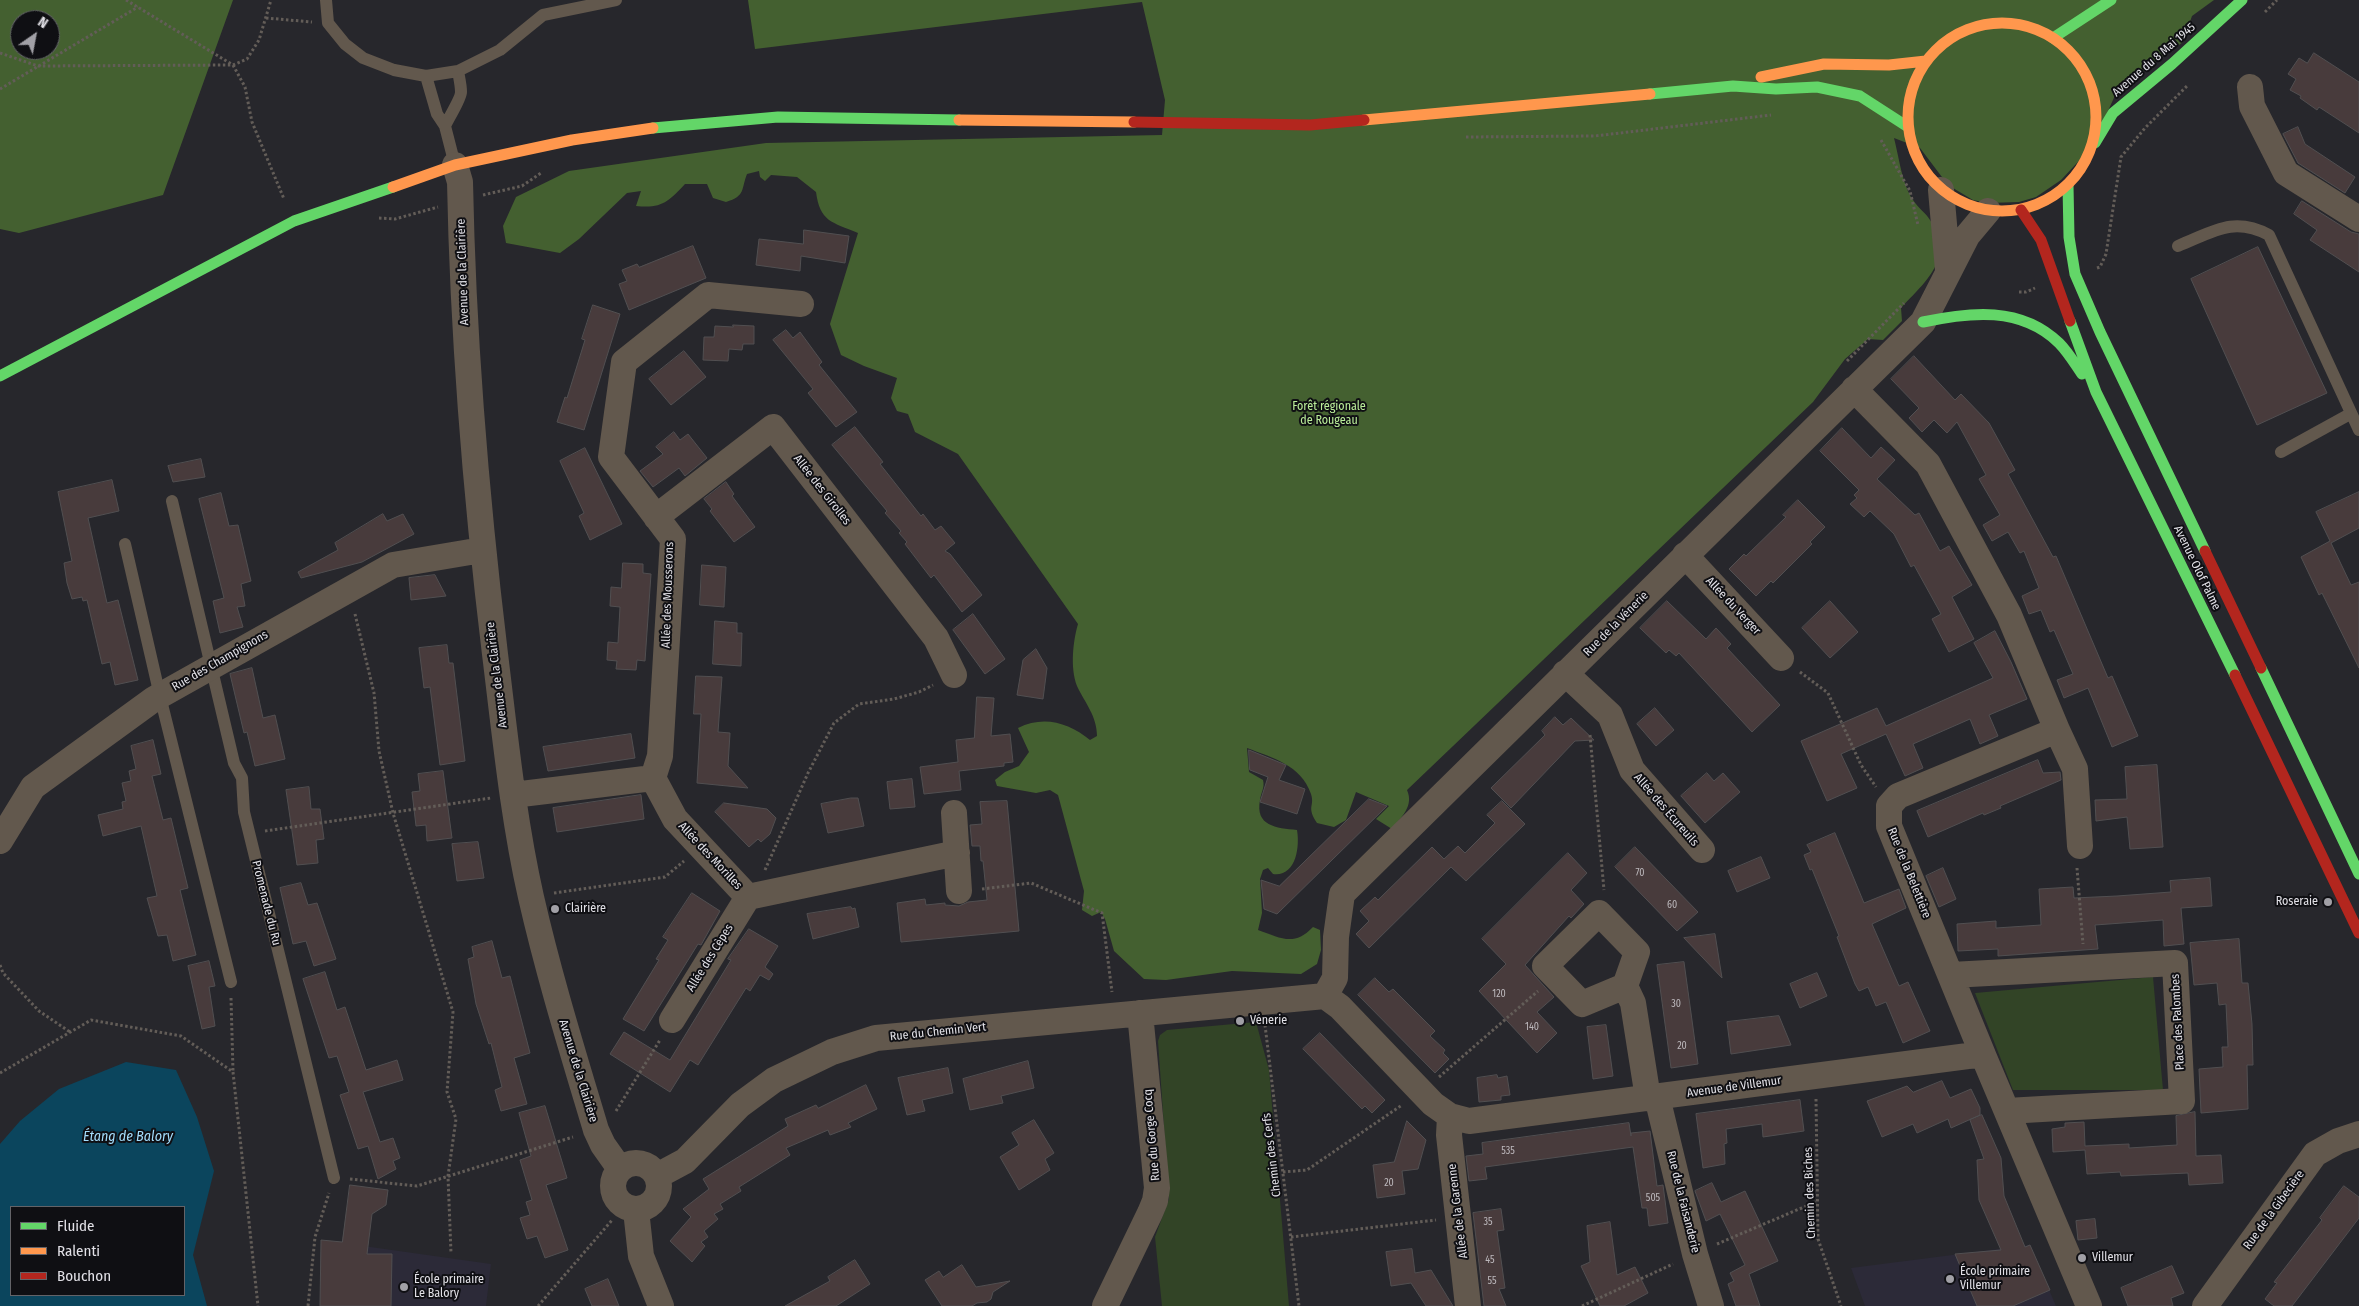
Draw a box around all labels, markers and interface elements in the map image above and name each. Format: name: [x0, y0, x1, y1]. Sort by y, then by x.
north arrow: [10, 10, 60, 60]
text: N: [35, 13, 51, 32]
street label: Avenue du 8 Mai 1945: [2110, 20, 2198, 100]
street label: Avenue de la Clairière: [454, 218, 472, 326]
park label: Forêt régionale de Rougeau: [1292, 400, 1366, 428]
street label: Allée des Girolles: [790, 452, 854, 528]
street label: Avenue Olof Palme: [2170, 523, 2224, 613]
street label: Allée des Mousserons: [659, 542, 677, 648]
street label: Allée du Verger: [1702, 574, 1764, 638]
street label: Rue de la Vénerie: [1581, 589, 1651, 659]
street label: Avenue de la Clairière: [483, 621, 511, 729]
street label: Rue des Champignons: [169, 628, 271, 694]
street label: Allée des Écureuils: [1631, 771, 1701, 849]
street label: Allée des Morilles: [675, 819, 745, 893]
street label: Rue de la Belettière: [1884, 825, 1934, 921]
street label: Promenade du Ru: [248, 859, 284, 947]
house number: 70: [1635, 867, 1645, 879]
place label: Roseraie: [2276, 895, 2318, 909]
marker: Roseraie: [2322, 896, 2334, 908]
house number: 60: [1667, 899, 1677, 911]
place label: Clairière: [565, 902, 606, 916]
marker: Clairière: [549, 903, 561, 915]
street label: Allée des Cèpes: [684, 922, 736, 994]
street label: Place des Palombes: [2168, 973, 2188, 1071]
house number: 120: [1492, 988, 1506, 1000]
house number: 30: [1671, 998, 1681, 1010]
place label: Vénerie: [1250, 1014, 1287, 1028]
marker: Vénerie: [1234, 1015, 1246, 1027]
street label: Avenue de la Clairière: [556, 1018, 600, 1124]
street label: Rue du Chemin Vert: [889, 1020, 987, 1044]
house number: 140: [1525, 1021, 1539, 1033]
house number: 20: [1677, 1040, 1687, 1052]
street label: Avenue de Villemur: [1686, 1073, 1782, 1101]
street label: Rue du Gorge Cocq: [1141, 1089, 1163, 1181]
street label: Chemin des Cerfs: [1260, 1112, 1284, 1198]
water label: Étang de Balory: [83, 1129, 173, 1145]
house number: 535: [1501, 1145, 1515, 1157]
street label: Chemin des Biches: [1801, 1147, 1819, 1239]
street label: Rue de la Faisanderie: [1663, 1149, 1703, 1255]
street label: Allée de la Garenne: [1445, 1163, 1471, 1259]
street label: Rue de la Gibecière: [2240, 1167, 2308, 1253]
house number: 20: [1384, 1177, 1394, 1189]
house number: 505: [1646, 1192, 1660, 1204]
legend: [10, 1206, 185, 1296]
house number: 35: [1483, 1216, 1493, 1228]
text: Fluide: [57, 1217, 94, 1235]
text: Ralenti: [57, 1242, 100, 1260]
place label: Villemur: [2092, 1251, 2133, 1265]
marker: Villemur: [2076, 1252, 2088, 1264]
house number: 45: [1485, 1254, 1495, 1266]
place label: École primaire Villemur: [1960, 1265, 2030, 1293]
text: Bouchon: [57, 1267, 111, 1285]
place label: École primaire Le Balory: [414, 1273, 484, 1301]
marker: École primaire Villemur: [1944, 1273, 1956, 1285]
house number: 55: [1487, 1275, 1497, 1287]
marker: École primaire Le Balory: [398, 1281, 410, 1293]

